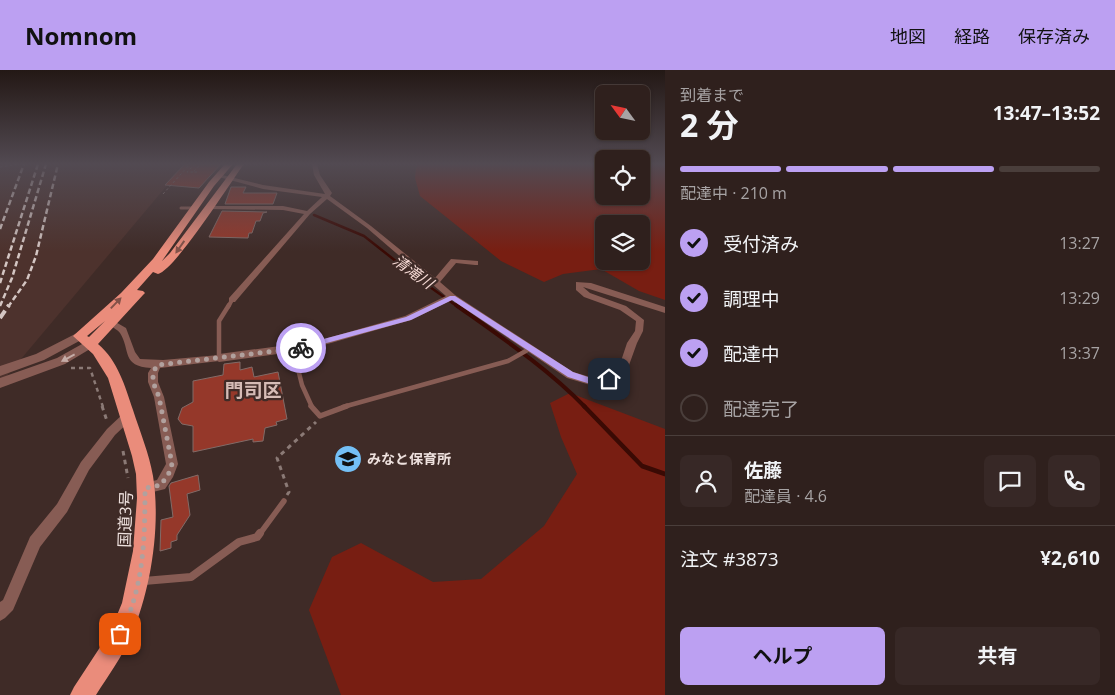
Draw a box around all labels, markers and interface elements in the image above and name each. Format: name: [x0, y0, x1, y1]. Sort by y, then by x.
text: Nomnom: [25, 19, 137, 52]
text: 地図: [890, 24, 926, 48]
text: 経路: [954, 24, 990, 48]
text: 保存済み: [1018, 24, 1090, 48]
text: 到着まで: [680, 84, 744, 106]
north arrow: [595, 85, 650, 140]
map controls: [595, 85, 650, 270]
text: 13:47–13:52: [993, 100, 1100, 126]
text: 2 分: [680, 103, 739, 146]
button: locate: [595, 150, 650, 205]
text: 配達中 · 210 m: [680, 182, 787, 204]
button: layers: [595, 215, 650, 270]
icon: check: [680, 229, 708, 257]
text: 受付済み: [723, 231, 799, 257]
text: 13:27: [1059, 232, 1100, 254]
one-way arrow: [175, 240, 185, 254]
water label: 清滝川: [390, 250, 439, 294]
icon: check: [680, 284, 708, 312]
text: 調理中: [723, 286, 780, 312]
text: 13:29: [1059, 287, 1100, 309]
one-way arrow: [110, 298, 122, 310]
courier: [276, 323, 326, 373]
icon: bike: [287, 334, 315, 362]
icon: check: [680, 339, 708, 367]
text: 配達中: [723, 341, 780, 367]
text: 13:37: [1059, 342, 1100, 364]
one-way arrow: [61, 354, 75, 362]
pin: [588, 358, 630, 400]
icon: home: [595, 365, 623, 393]
district label: 門司区: [224, 377, 282, 403]
text: 配達完了: [723, 396, 799, 422]
school or university icon: みなと保育所: [333, 444, 363, 474]
place label: みなと保育所: [367, 449, 451, 468]
button: person: [680, 455, 732, 507]
button: chat: [984, 455, 1036, 507]
button: phone: [1048, 455, 1100, 507]
text: 佐藤: [744, 457, 782, 483]
text: 配達員 · 4.6: [744, 485, 827, 507]
street label: 国道3号: [113, 490, 137, 548]
text: ¥2,610: [1040, 545, 1100, 571]
text: 注文 #3873: [680, 546, 779, 572]
pin: [99, 613, 141, 655]
icon: bag: [106, 620, 134, 648]
button: ヘルプ: [680, 627, 885, 685]
button: 共有: [895, 627, 1100, 685]

